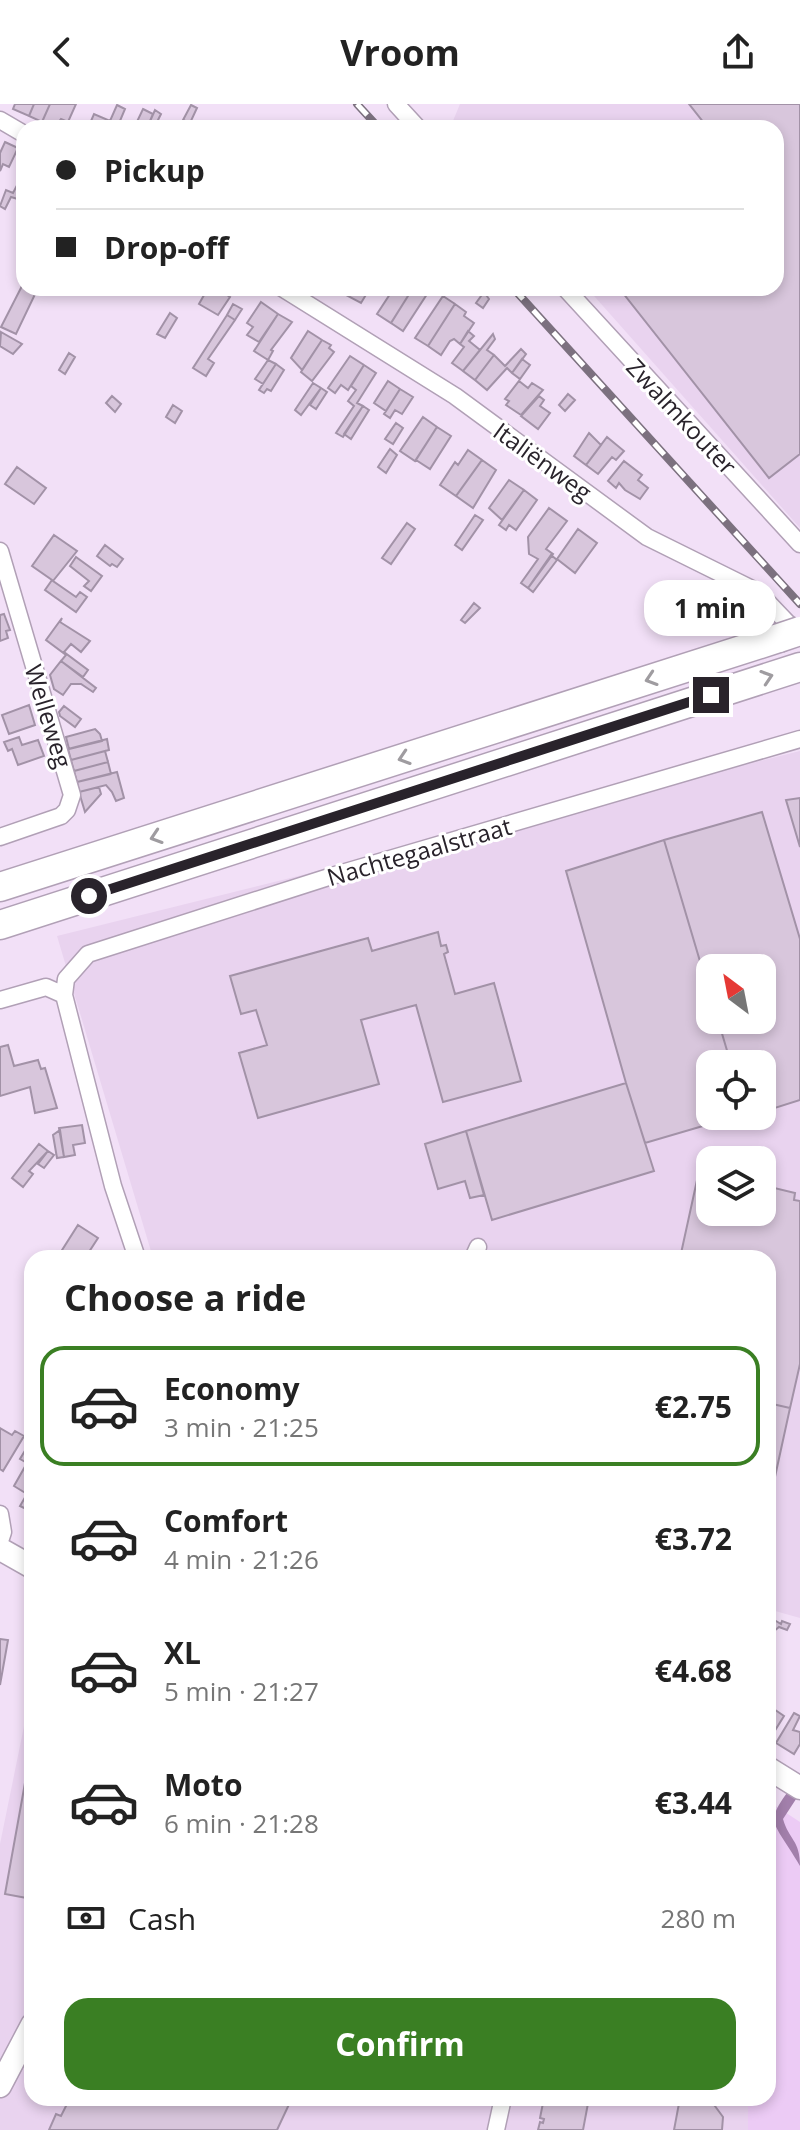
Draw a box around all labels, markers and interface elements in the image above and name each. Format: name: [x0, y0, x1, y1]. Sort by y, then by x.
text: Vroom: [340, 28, 460, 77]
icon: back: [40, 30, 84, 74]
icon: share: [716, 30, 760, 74]
text: Pickup: [104, 150, 205, 191]
text: Drop-off: [104, 227, 229, 268]
street label: Zwalmkouter: [620, 351, 745, 481]
street label: Italiënweg: [487, 414, 599, 508]
callout: 1 min: [645, 579, 777, 635]
text: 1 min: [674, 590, 746, 626]
street label: Welleweg: [18, 660, 80, 772]
one-way arrow: [645, 669, 659, 685]
one-way arrow: [759, 671, 773, 687]
route end: [693, 677, 729, 713]
one-way arrow: [398, 749, 411, 765]
street label: Nachtegaalstraat: [323, 809, 515, 893]
one-way arrow: [150, 828, 164, 844]
route start: [71, 878, 107, 914]
north arrow: [696, 954, 776, 1034]
map controls: [696, 954, 776, 1226]
button: locate: [696, 1050, 776, 1130]
button: layers: [696, 1146, 776, 1226]
text: Choose a ride: [64, 1273, 306, 1322]
text: Economy: [164, 1368, 300, 1409]
icon: car: [68, 1370, 140, 1442]
text: €2.75: [655, 1386, 732, 1427]
text: 3 min · 21:25: [164, 1409, 319, 1445]
text: Comfort: [164, 1500, 288, 1541]
icon: car: [68, 1502, 140, 1574]
text: €3.72: [655, 1518, 732, 1559]
text: 4 min · 21:26: [164, 1541, 319, 1577]
text: XL: [164, 1632, 201, 1673]
icon: car: [68, 1634, 140, 1706]
text: €4.68: [655, 1650, 732, 1691]
text: 5 min · 21:27: [164, 1673, 319, 1709]
text: Moto: [164, 1764, 242, 1805]
icon: car: [68, 1766, 140, 1838]
text: €3.44: [655, 1782, 732, 1823]
text: 6 min · 21:28: [164, 1805, 319, 1841]
icon: cash: [64, 1896, 108, 1940]
text: Cash: [128, 1898, 196, 1939]
text: 280 m: [661, 1900, 736, 1936]
button: Confirm: [64, 1998, 736, 2090]

